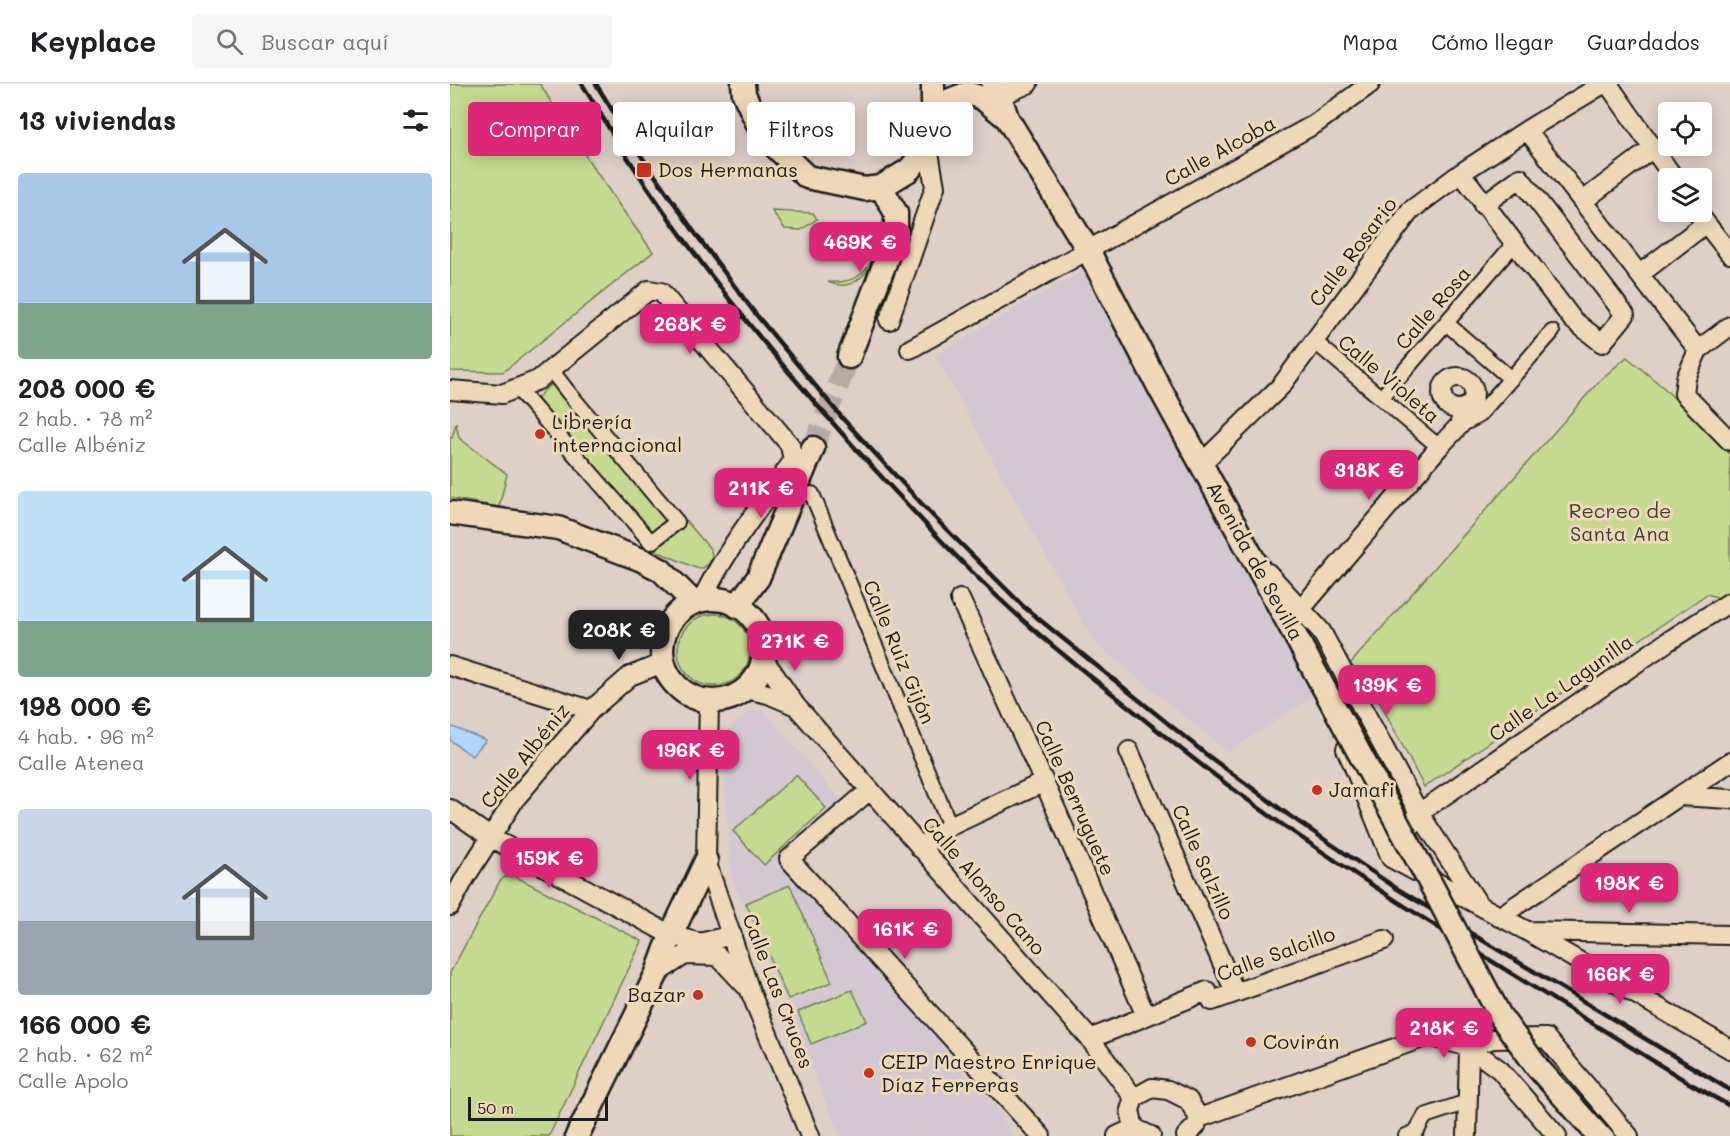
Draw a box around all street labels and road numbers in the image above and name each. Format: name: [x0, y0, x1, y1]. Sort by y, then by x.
street label: Calle Alcoba: [1159, 109, 1280, 191]
street label: Calle Rosario: [1303, 191, 1402, 311]
street label: Calle Rosa: [1389, 260, 1476, 355]
street label: Calle Violeta: [1333, 328, 1446, 428]
street label: Avenida de Sevilla: [1201, 476, 1310, 645]
street label: Calle Ruiz Gijón: [858, 576, 942, 727]
street label: Calle La Lagunilla: [1483, 628, 1638, 747]
street label: Calle Albéniz: [474, 698, 575, 813]
street label: Calle Berruguete: [1030, 716, 1122, 879]
street label: Calle Salzillo: [1167, 800, 1241, 923]
street label: Calle Alonso Cano: [918, 811, 1052, 960]
street label: Calle Las Cruces: [737, 910, 820, 1072]
street label: Calle Salcillo: [1213, 920, 1339, 986]

